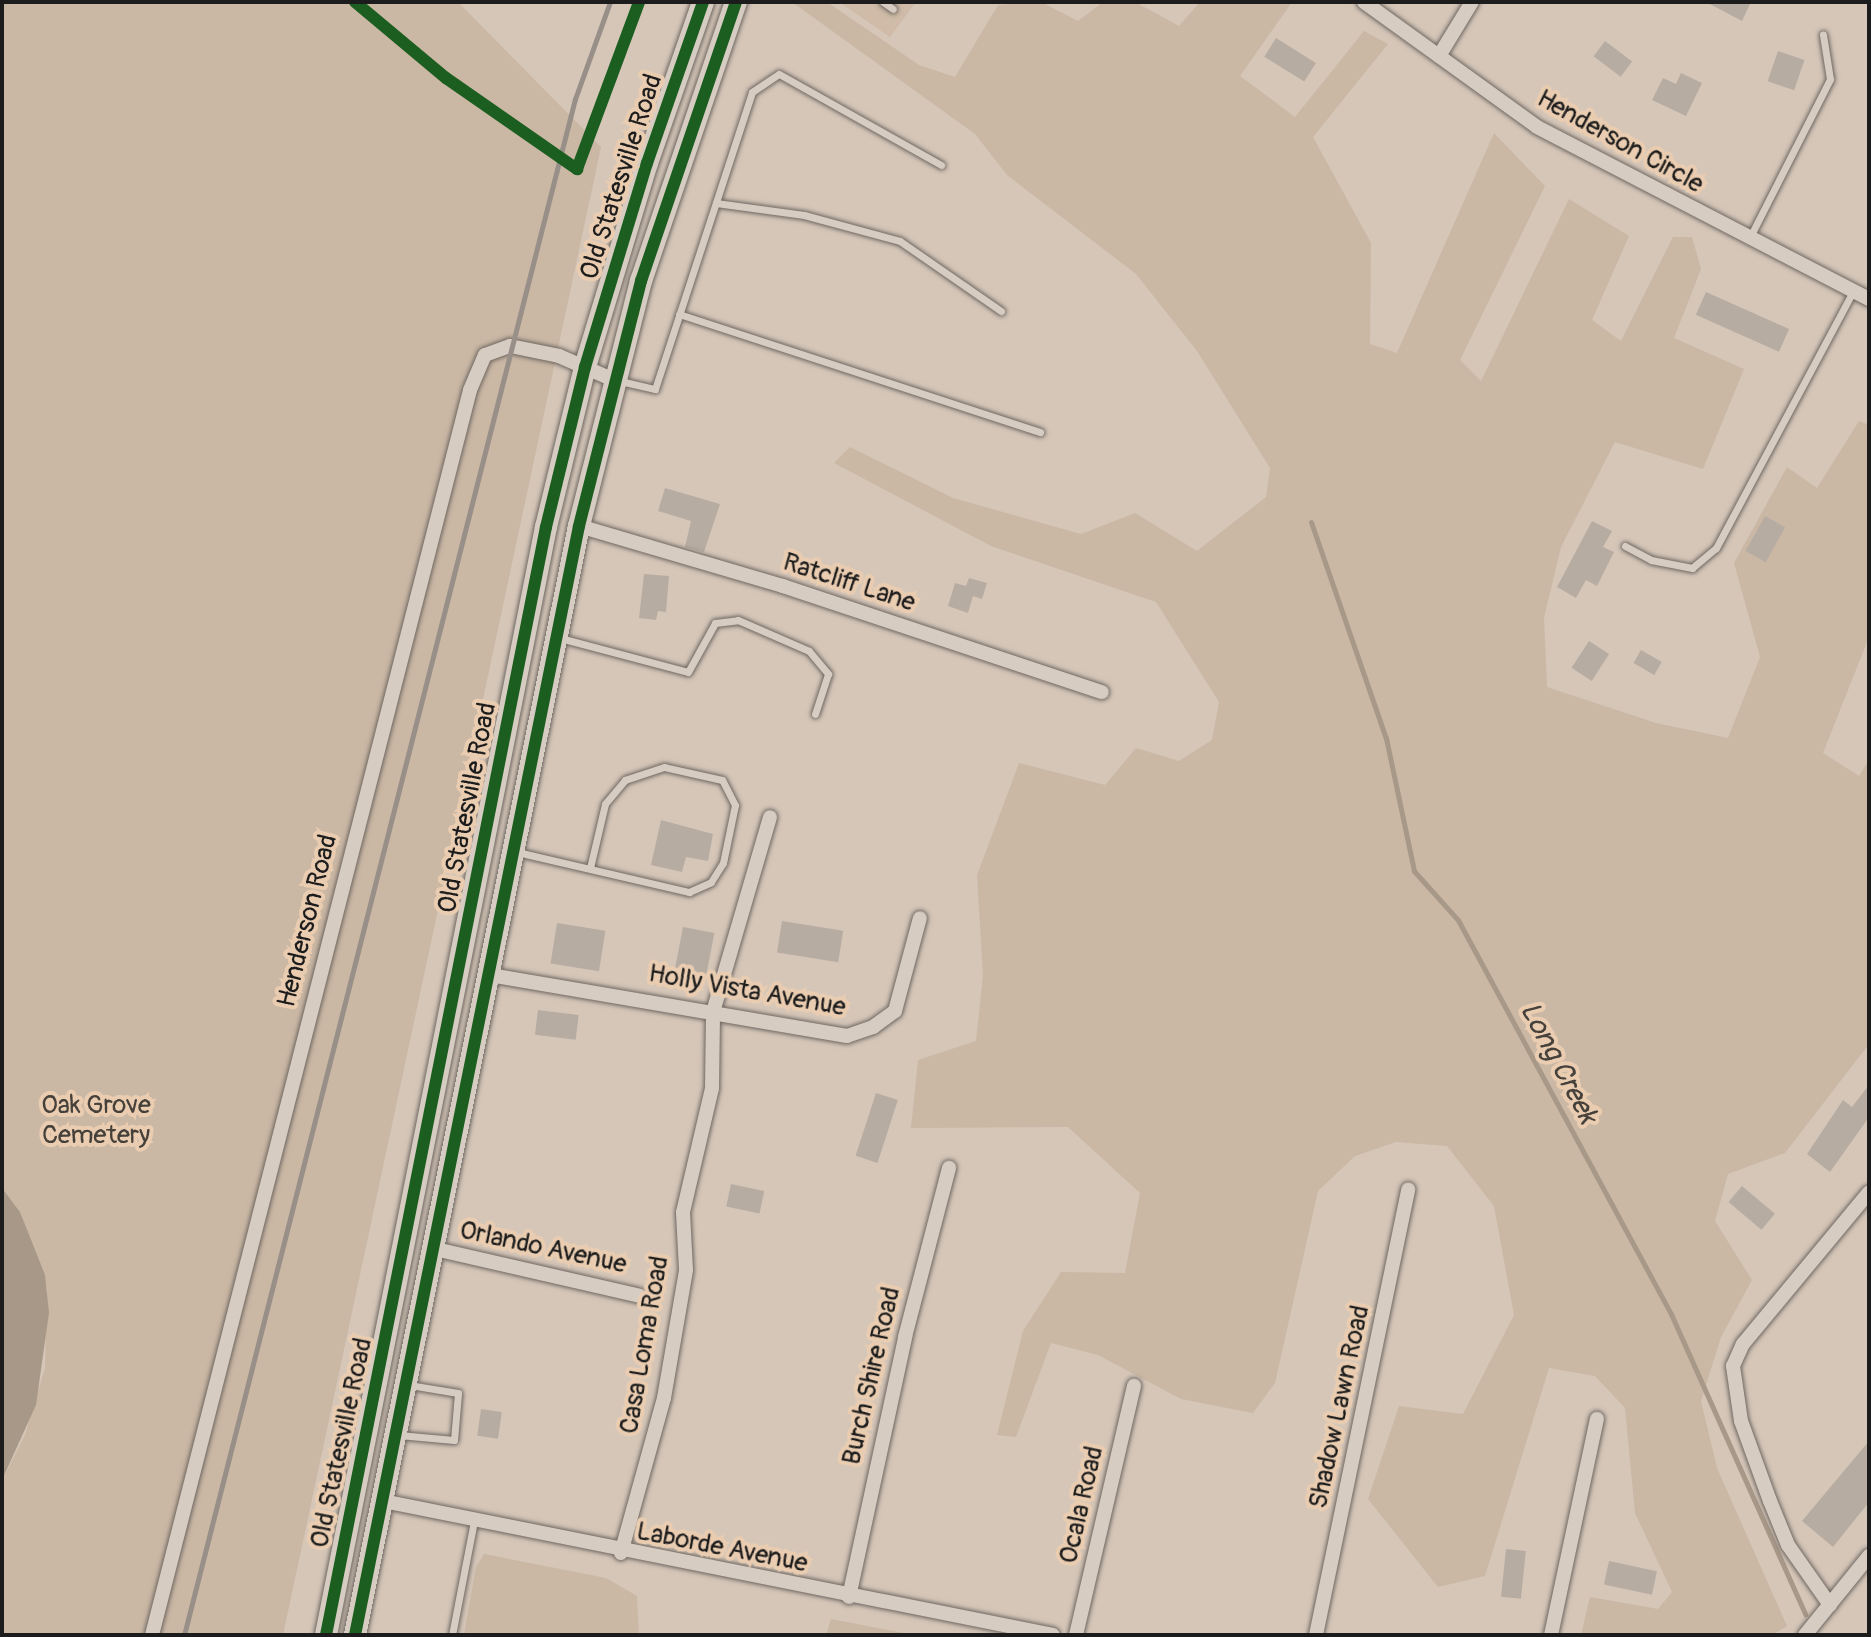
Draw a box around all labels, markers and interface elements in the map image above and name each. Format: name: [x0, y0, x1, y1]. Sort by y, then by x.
street label: Old Statesville Road: [574, 70, 670, 284]
street label: Henderson Circle: [1531, 83, 1709, 201]
street label: Ratcliff Lane: [779, 547, 919, 619]
street label: Old Statesville Road: [432, 700, 504, 916]
street label: Henderson Road: [271, 831, 345, 1011]
street label: Holly Vista Avenue: [646, 958, 848, 1024]
water label: Long Creek: [1512, 997, 1604, 1129]
park label: Oak Grove Cemetery: [41, 1090, 151, 1152]
street label: Orlando Avenue: [457, 1215, 629, 1281]
street label: Casa Loma Road: [614, 1254, 676, 1436]
street label: Burch Shire Road: [836, 1284, 908, 1468]
street label: Shadow Lawn Road: [1303, 1302, 1377, 1512]
street label: Old Statesville Road: [304, 1335, 380, 1551]
street label: Ocala Road: [1053, 1443, 1111, 1567]
street label: Laborde Avenue: [634, 1516, 810, 1580]

